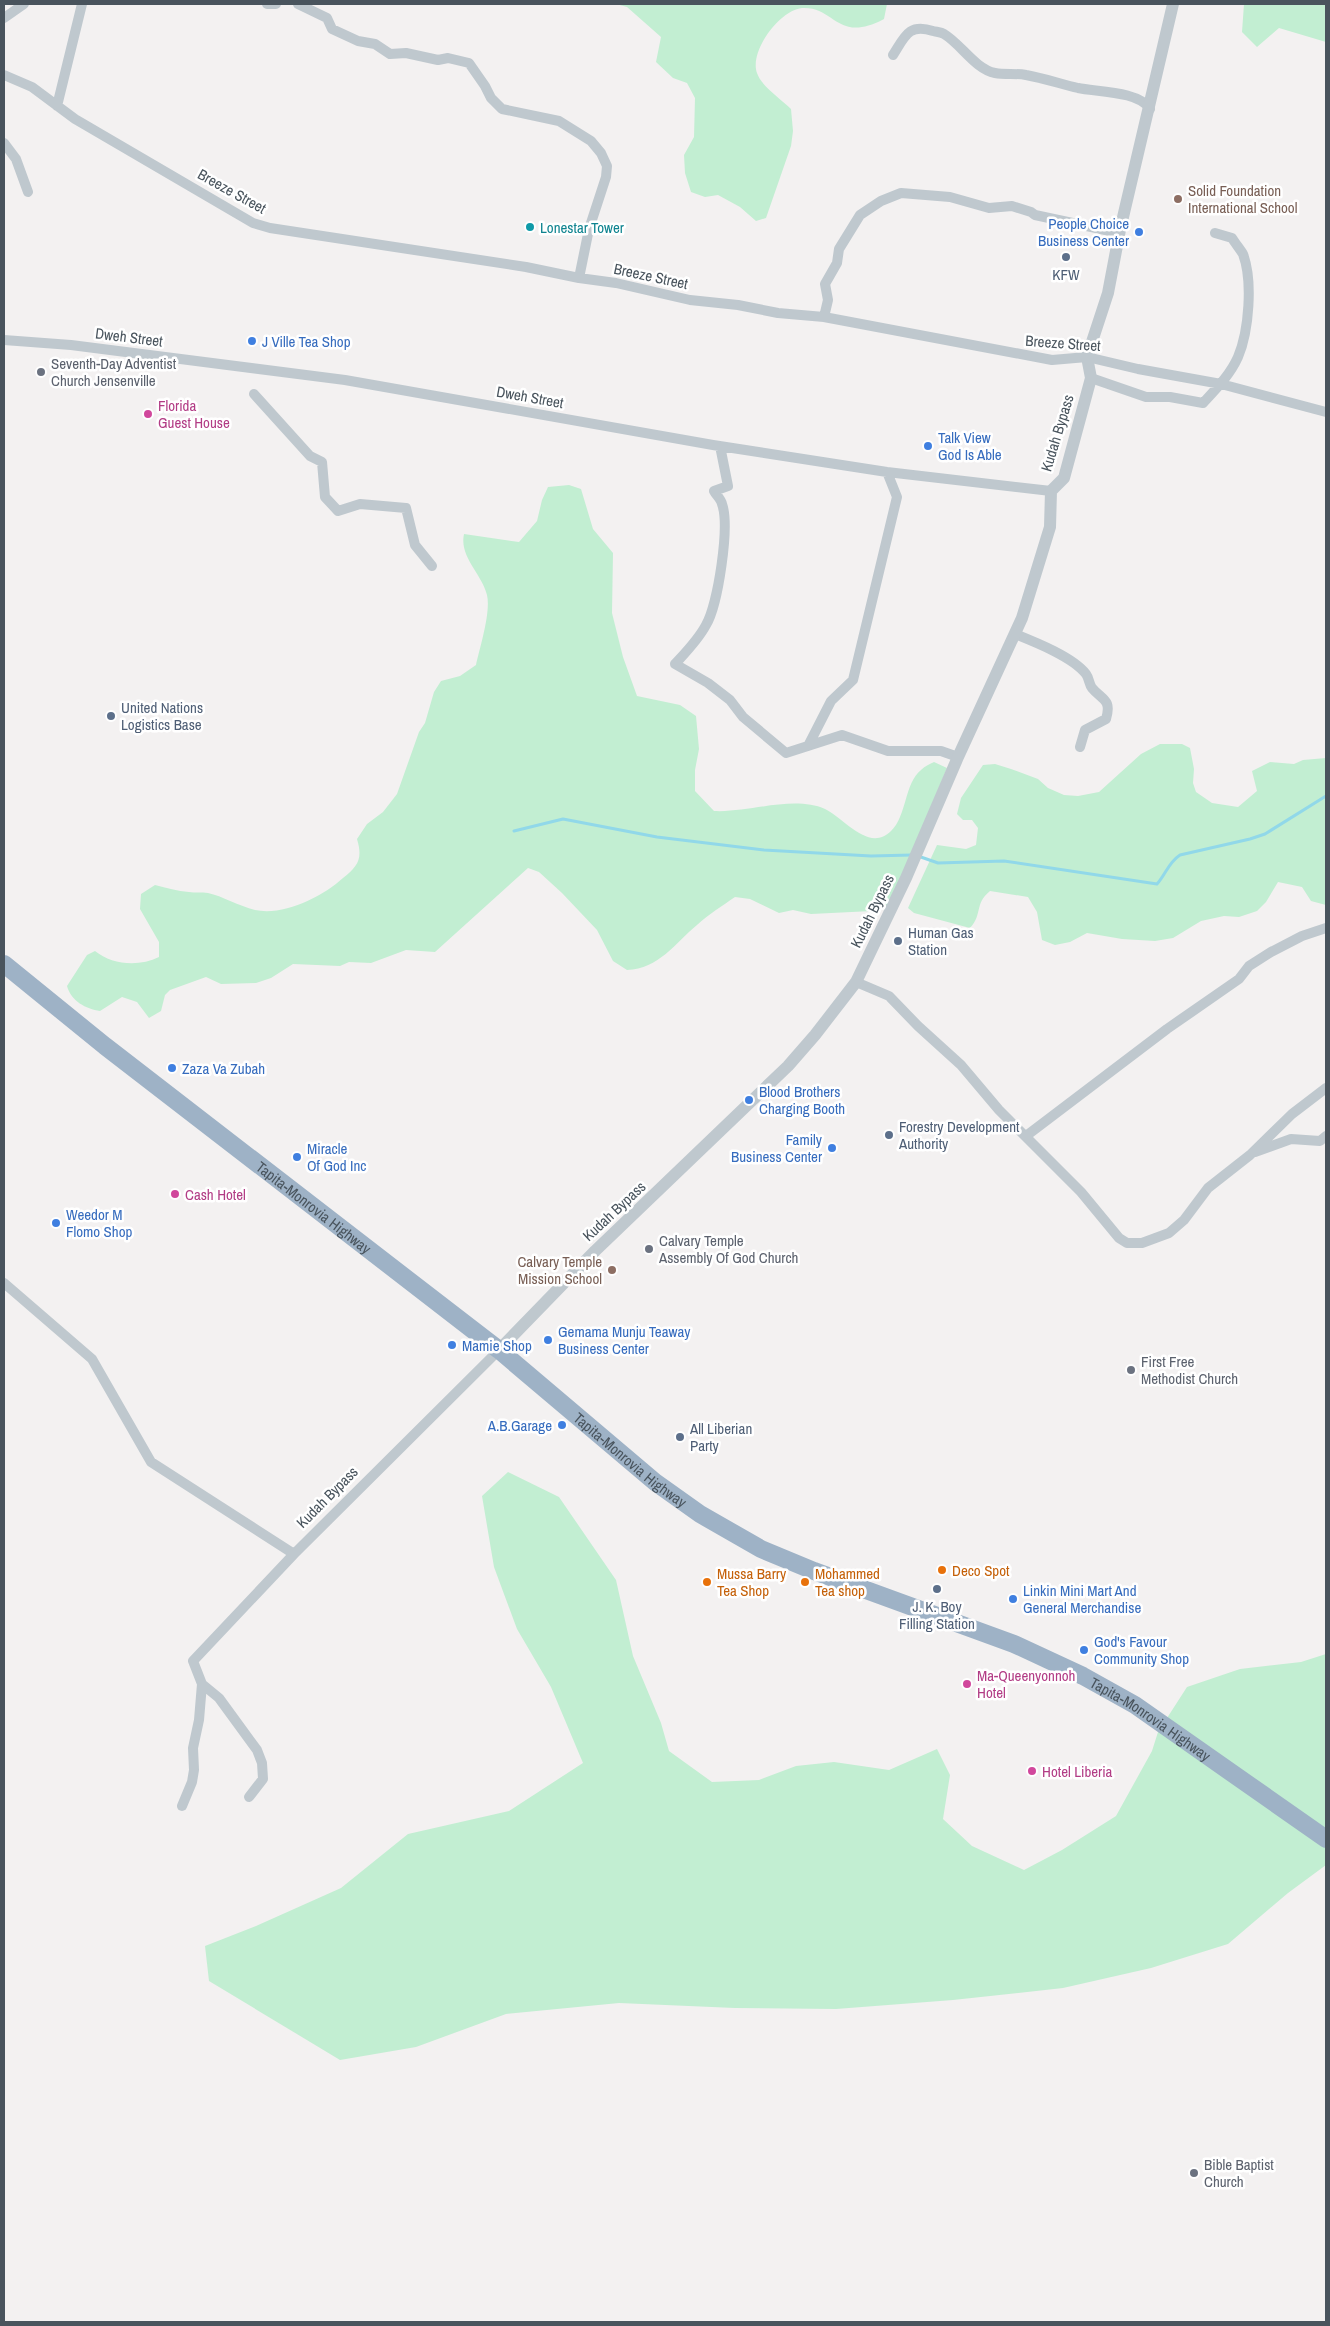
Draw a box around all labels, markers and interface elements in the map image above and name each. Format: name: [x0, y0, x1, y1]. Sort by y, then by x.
street label: Breeze Street: [194, 164, 270, 219]
place label: Solid Foundation International School: [1188, 180, 1297, 218]
marker: Solid Foundation International School: [1172, 193, 1184, 205]
place label: People Choice Business Center: [1038, 213, 1129, 251]
place label: Lonestar Tower: [540, 217, 624, 238]
marker: Lonestar Tower: [524, 221, 536, 233]
marker: People Choice Business Center: [1133, 226, 1145, 238]
marker: KFW: [1060, 251, 1072, 263]
street label: Breeze Street: [612, 258, 691, 294]
place label: KFW: [1052, 264, 1080, 285]
street label: Dweh Street: [94, 322, 164, 352]
street label: Breeze Street: [1025, 330, 1102, 356]
place label: J Ville Tea Shop: [262, 331, 351, 352]
marker: J Ville Tea Shop: [246, 335, 258, 347]
place label: Seventh-Day Adventist Church Jensenville: [51, 353, 177, 391]
marker: Seventh-Day Adventist Church Jensenville: [35, 366, 47, 378]
street label: Dweh Street: [495, 381, 566, 413]
street label: Kudah Bypass: [1035, 392, 1079, 474]
place label: Florida Guest House: [158, 395, 230, 433]
marker: Florida Guest House: [142, 408, 154, 420]
place label: Talk View God Is Able: [938, 427, 1002, 465]
marker: Talk View God Is Able: [922, 440, 934, 452]
place label: United Nations Logistics Base: [121, 697, 203, 735]
marker: United Nations Logistics Base: [105, 710, 117, 722]
street label: Kudah Bypass: [845, 871, 899, 951]
place label: Human Gas Station: [908, 922, 974, 960]
marker: Human Gas Station: [892, 935, 904, 947]
place label: Zaza Va Zubah: [182, 1058, 265, 1079]
marker: Zaza Va Zubah: [166, 1062, 178, 1074]
place label: Blood Brothers Charging Booth: [759, 1081, 845, 1119]
marker: Blood Brothers Charging Booth: [743, 1094, 755, 1106]
place label: Forestry Development Authority: [898, 1116, 1020, 1154]
place label: Family Business Center: [731, 1129, 823, 1167]
marker: Forestry Development Authority: [883, 1129, 895, 1141]
place label: Miracle Of God Inc: [307, 1138, 367, 1176]
marker: Family Business Center: [826, 1142, 838, 1154]
marker: Miracle Of God Inc: [291, 1151, 303, 1163]
street label: Tapita-Monrovia Highway: [252, 1156, 377, 1259]
street label: Kudah Bypass: [578, 1176, 650, 1246]
place label: Cash Hotel: [185, 1184, 246, 1205]
marker: Cash Hotel: [169, 1188, 181, 1200]
place label: Weedor M Flomo Shop: [66, 1204, 132, 1242]
marker: Weedor M Flomo Shop: [50, 1217, 62, 1229]
place label: Calvary Temple Assembly Of God Church: [658, 1230, 798, 1268]
marker: Calvary Temple Assembly Of God Church: [643, 1243, 655, 1255]
place label: Calvary Temple Mission School: [517, 1251, 602, 1289]
marker: Calvary Temple Mission School: [606, 1264, 618, 1276]
place label: Gemama Munju Teaway Business Center: [558, 1321, 691, 1359]
marker: Gemama Munju Teaway Business Center: [542, 1334, 554, 1346]
place label: Mamie Shop: [462, 1335, 532, 1356]
marker: Mamie Shop: [446, 1339, 458, 1351]
place label: First Free Methodist Church: [1141, 1351, 1238, 1389]
marker: First Free Methodist Church: [1125, 1364, 1137, 1376]
street label: Tapita-Monrovia Highway: [569, 1407, 692, 1513]
place label: A.B.Garage: [487, 1415, 552, 1436]
place label: All Liberian Party: [689, 1418, 752, 1456]
marker: A.B.Garage: [556, 1419, 568, 1431]
marker: All Liberian Party: [674, 1431, 686, 1443]
street label: Kudah Bypass: [292, 1462, 362, 1532]
place label: Deco Spot: [952, 1560, 1010, 1581]
place label: Mussa Barry Tea Shop: [717, 1563, 787, 1601]
place label: Mohammed Tea shop: [815, 1563, 880, 1601]
marker: Deco Spot: [936, 1564, 948, 1576]
marker: Mussa Barry Tea Shop: [701, 1576, 713, 1588]
marker: Mohammed Tea shop: [799, 1576, 811, 1588]
place label: Linkin Mini Mart And General Merchandise: [1023, 1580, 1141, 1618]
marker: J. K. Boy Filling Station: [931, 1583, 943, 1595]
marker: Linkin Mini Mart And General Merchandise: [1007, 1593, 1019, 1605]
place label: J. K. Boy Filling Station: [899, 1596, 975, 1634]
place label: God's Favour Community Shop: [1094, 1631, 1189, 1669]
marker: God's Favour Community Shop: [1078, 1644, 1090, 1656]
place label: Ma-Queenyonnoh Hotel: [977, 1665, 1075, 1703]
street label: Tapita-Monrovia Highway: [1086, 1672, 1216, 1766]
marker: Ma-Queenyonnoh Hotel: [961, 1678, 973, 1690]
place label: Hotel Liberia: [1042, 1761, 1113, 1782]
marker: Hotel Liberia: [1026, 1765, 1038, 1777]
place label: Bible Baptist Church: [1204, 2154, 1274, 2192]
marker: Bible Baptist Church: [1188, 2167, 1200, 2179]

